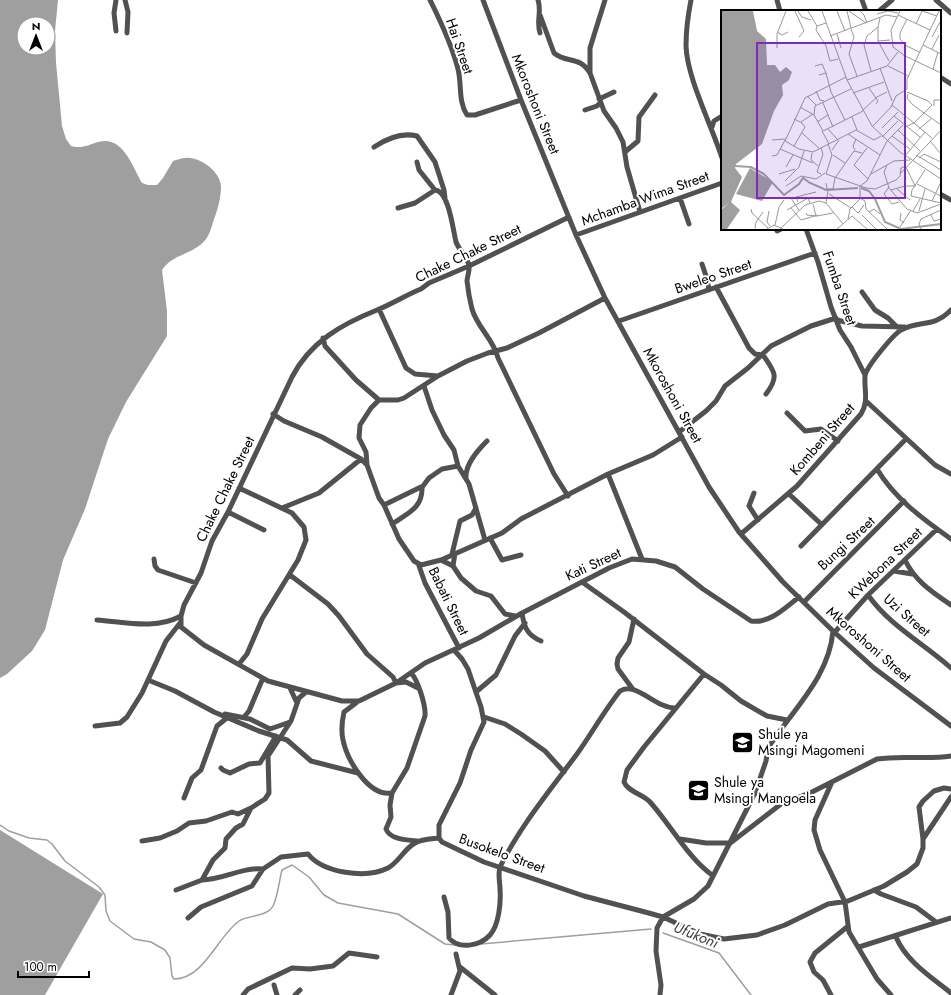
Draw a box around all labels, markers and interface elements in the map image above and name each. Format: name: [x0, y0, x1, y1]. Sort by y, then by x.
inset map: [721, 10, 941, 230]
street label: Hai Street: [441, 15, 479, 77]
north arrow: [16, 16, 56, 56]
text: N: [32, 18, 40, 34]
street label: Mkoroshoni Street: [507, 51, 565, 158]
street label: Mchamba Wima Street: [578, 165, 712, 230]
street label: Chake Chake Street: [412, 218, 525, 287]
street label: Fumba Street: [818, 248, 862, 328]
street label: Bweleo Street: [672, 253, 755, 298]
street label: Mkoroshoni Street: [638, 344, 708, 447]
street label: Kombeni Street: [785, 398, 859, 479]
street label: Chake Chake Street: [191, 432, 260, 545]
street label: Bungi Street: [813, 511, 880, 575]
street label: KWebona Street: [844, 522, 927, 603]
street label: Kati Street: [562, 542, 625, 586]
street label: Babati Street: [424, 563, 474, 639]
street label: Uzi Street: [879, 589, 935, 641]
street label: Mkoroshoni Street: [822, 602, 916, 687]
place label: Shule ya Msingi Magomeni: [758, 724, 865, 760]
school or university icon: Shule ya Msingi Magomeni: [729, 729, 755, 755]
place label: Shule ya Msingi Mangoela: [714, 772, 816, 808]
school or university icon: Shule ya Msingi Mangoela: [686, 777, 712, 803]
street label: Busokelo Street: [456, 828, 548, 878]
water label: Ufukoni: [670, 916, 722, 954]
scale bar: [18, 953, 89, 979]
text: 100 m: [24, 958, 57, 976]

